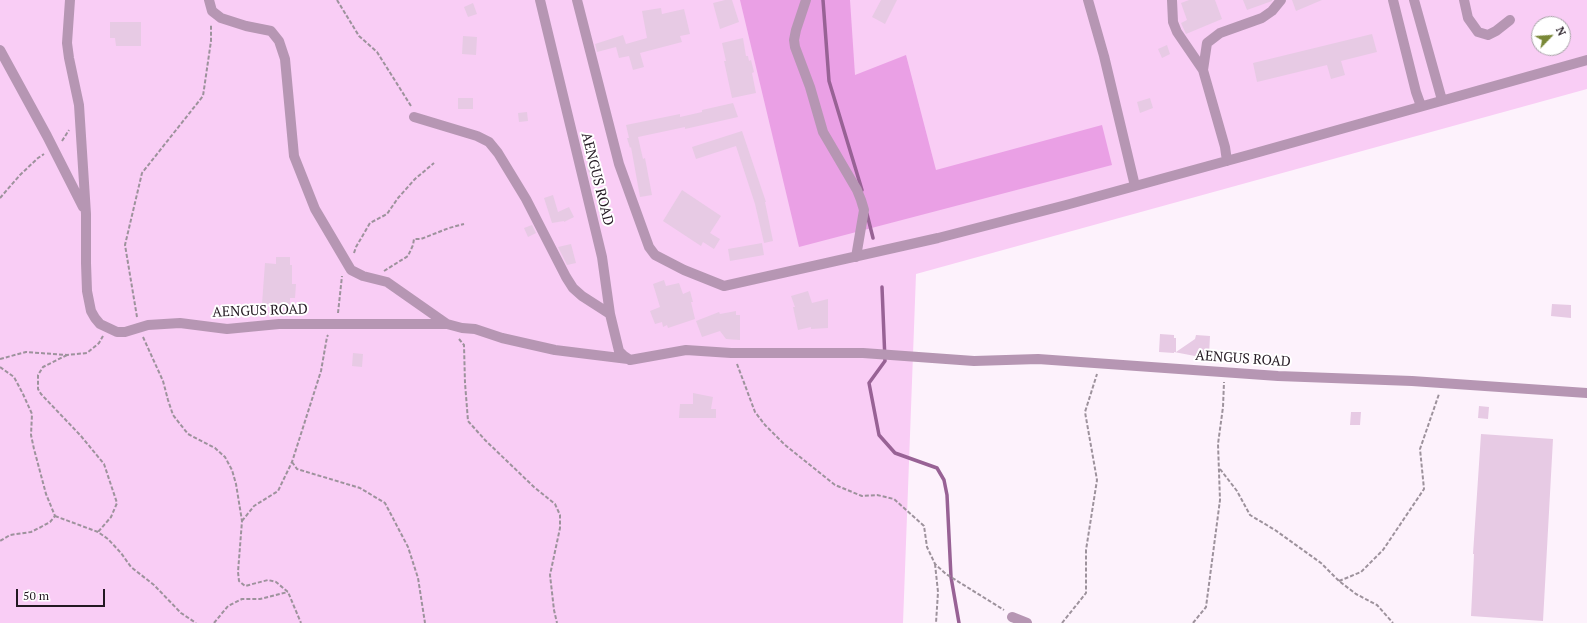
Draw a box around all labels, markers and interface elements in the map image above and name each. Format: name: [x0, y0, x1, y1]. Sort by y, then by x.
north arrow: [1531, 16, 1571, 56]
text: N: [1553, 25, 1569, 38]
street label: AENGUS ROAD: [577, 131, 617, 227]
street label: AENGUS ROAD: [212, 301, 308, 321]
street label: AENGUS ROAD: [1195, 347, 1291, 371]
scale bar: [18, 581, 107, 607]
text: 50 m: [23, 588, 49, 603]

